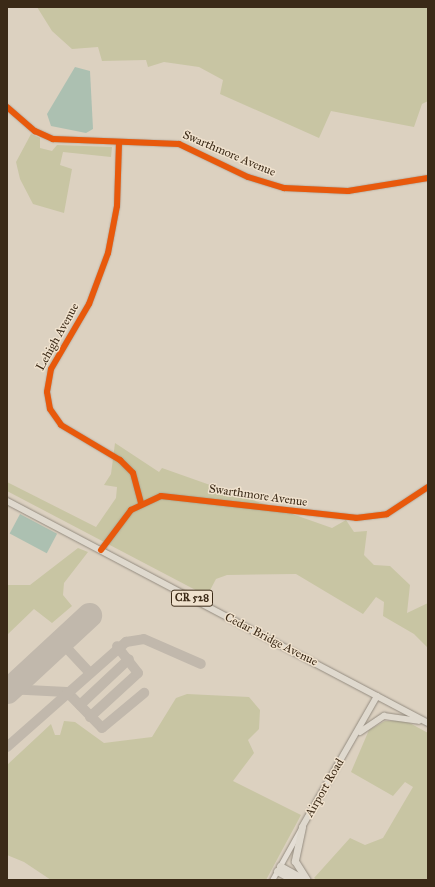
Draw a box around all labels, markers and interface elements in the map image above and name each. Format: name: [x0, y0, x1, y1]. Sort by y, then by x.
street label: Swarthmore Avenue: [180, 128, 278, 180]
street label: Lehigh Avenue: [34, 301, 82, 373]
street label: Swarthmore Avenue: [208, 482, 308, 510]
road number: CR 528: [171, 589, 213, 607]
street label: Cedar Bridge Avenue: [222, 610, 320, 670]
street label: Airport Road: [303, 756, 347, 820]

